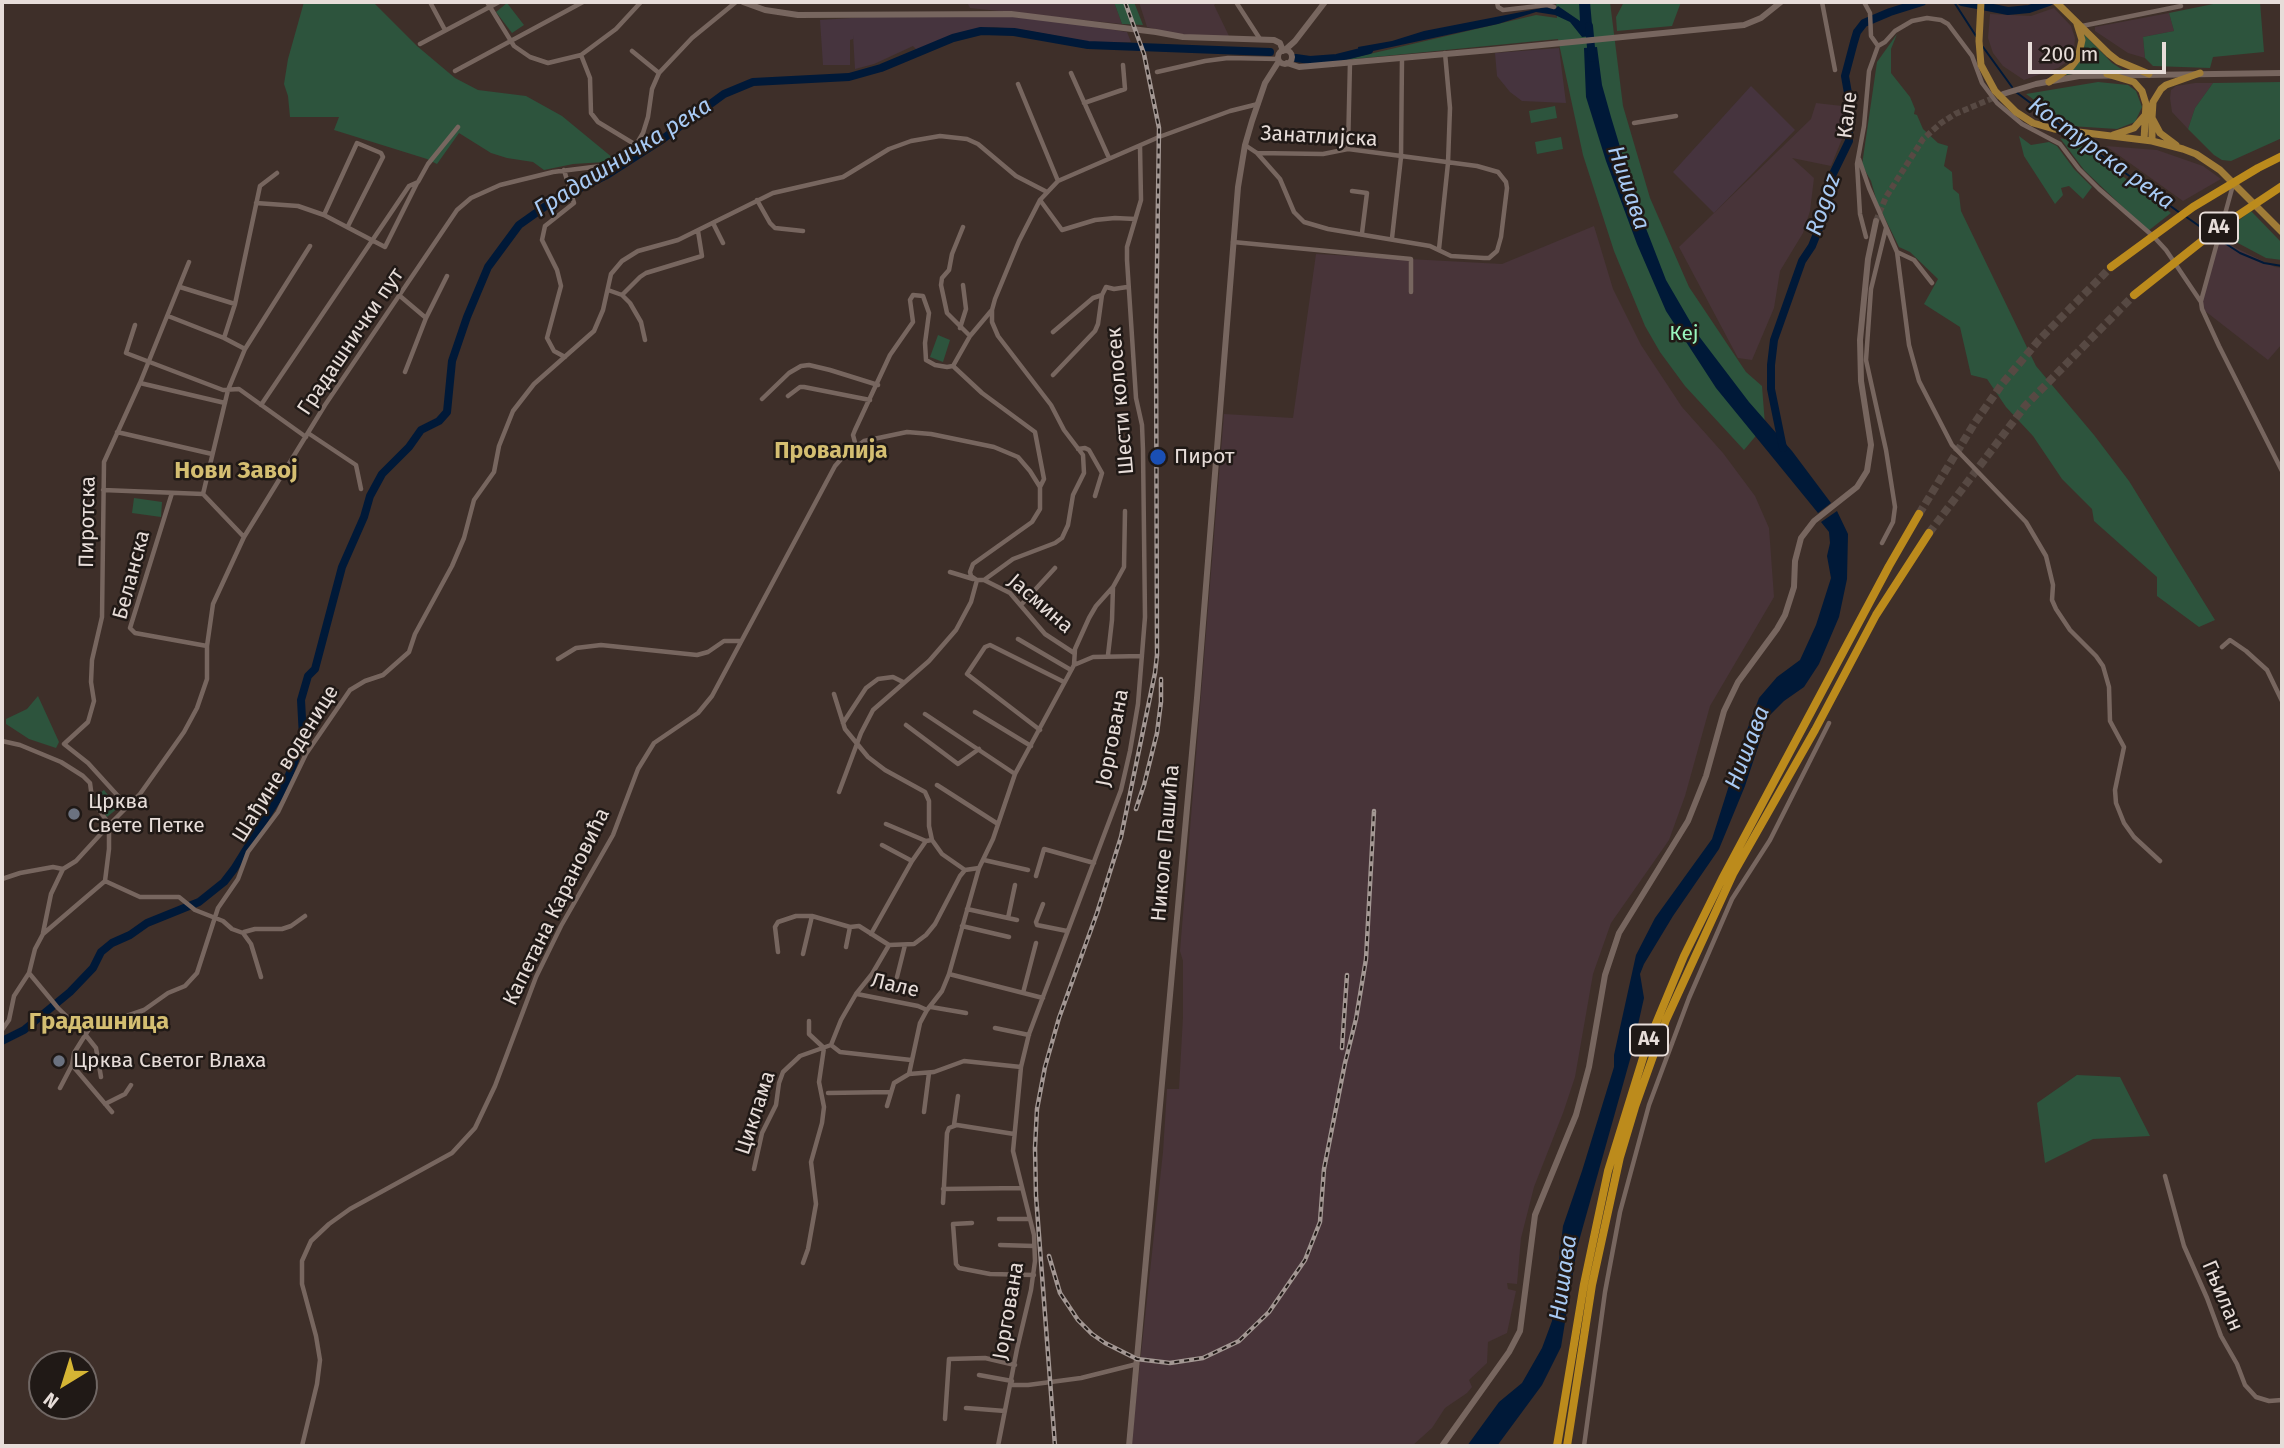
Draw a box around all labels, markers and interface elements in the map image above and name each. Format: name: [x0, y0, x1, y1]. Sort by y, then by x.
scale bar: [2032, 28, 2170, 72]
text: 200 m: [2041, 41, 2098, 67]
street label: Кале: [1833, 90, 1863, 140]
water label: Градашничка река: [529, 92, 717, 224]
water label: Костурска река: [2023, 92, 2179, 216]
street label: Занатлијска: [1260, 121, 1378, 153]
water label: Нишава: [1601, 143, 1655, 233]
water label: Rogoz: [1801, 171, 1847, 239]
road number: A4: [2200, 212, 2238, 244]
street label: Градашнички пут: [292, 264, 410, 420]
park label: Кеј: [1669, 321, 1699, 347]
street label: Шести колосек: [1102, 326, 1140, 476]
district label: Провалија: [774, 438, 888, 466]
place label: Пирот: [1174, 444, 1234, 470]
marker: Пирот: [1148, 447, 1168, 467]
district label: Нови Завој: [174, 457, 298, 485]
street label: Пиротска: [75, 476, 101, 568]
street label: Беланска: [108, 528, 156, 622]
street label: Јасмина: [1002, 569, 1078, 639]
street label: Шађине воденице: [227, 681, 345, 847]
street label: Јоргована: [1091, 687, 1135, 789]
water label: Нишава: [1720, 703, 1776, 793]
street label: Николе Пашића: [1147, 763, 1185, 923]
place label: Црква Свете Петке: [88, 789, 205, 839]
street label: Капетана Карановића: [498, 804, 616, 1010]
marker: Црква Свете Петке: [66, 806, 82, 822]
street label: Лале: [868, 968, 922, 1004]
district label: Градашница: [29, 1008, 169, 1036]
road number: A4: [1630, 1024, 1668, 1056]
place label: Црква Светог Влаха: [73, 1048, 266, 1074]
marker: Црква Светог Влаха: [51, 1053, 67, 1069]
street label: Циклама: [731, 1068, 781, 1158]
water label: Нишава: [1544, 1233, 1584, 1323]
street label: Гњилан: [2196, 1257, 2248, 1335]
street label: Јоргована: [988, 1260, 1030, 1362]
north arrow: [28, 1350, 98, 1420]
text: N: [39, 1387, 63, 1413]

